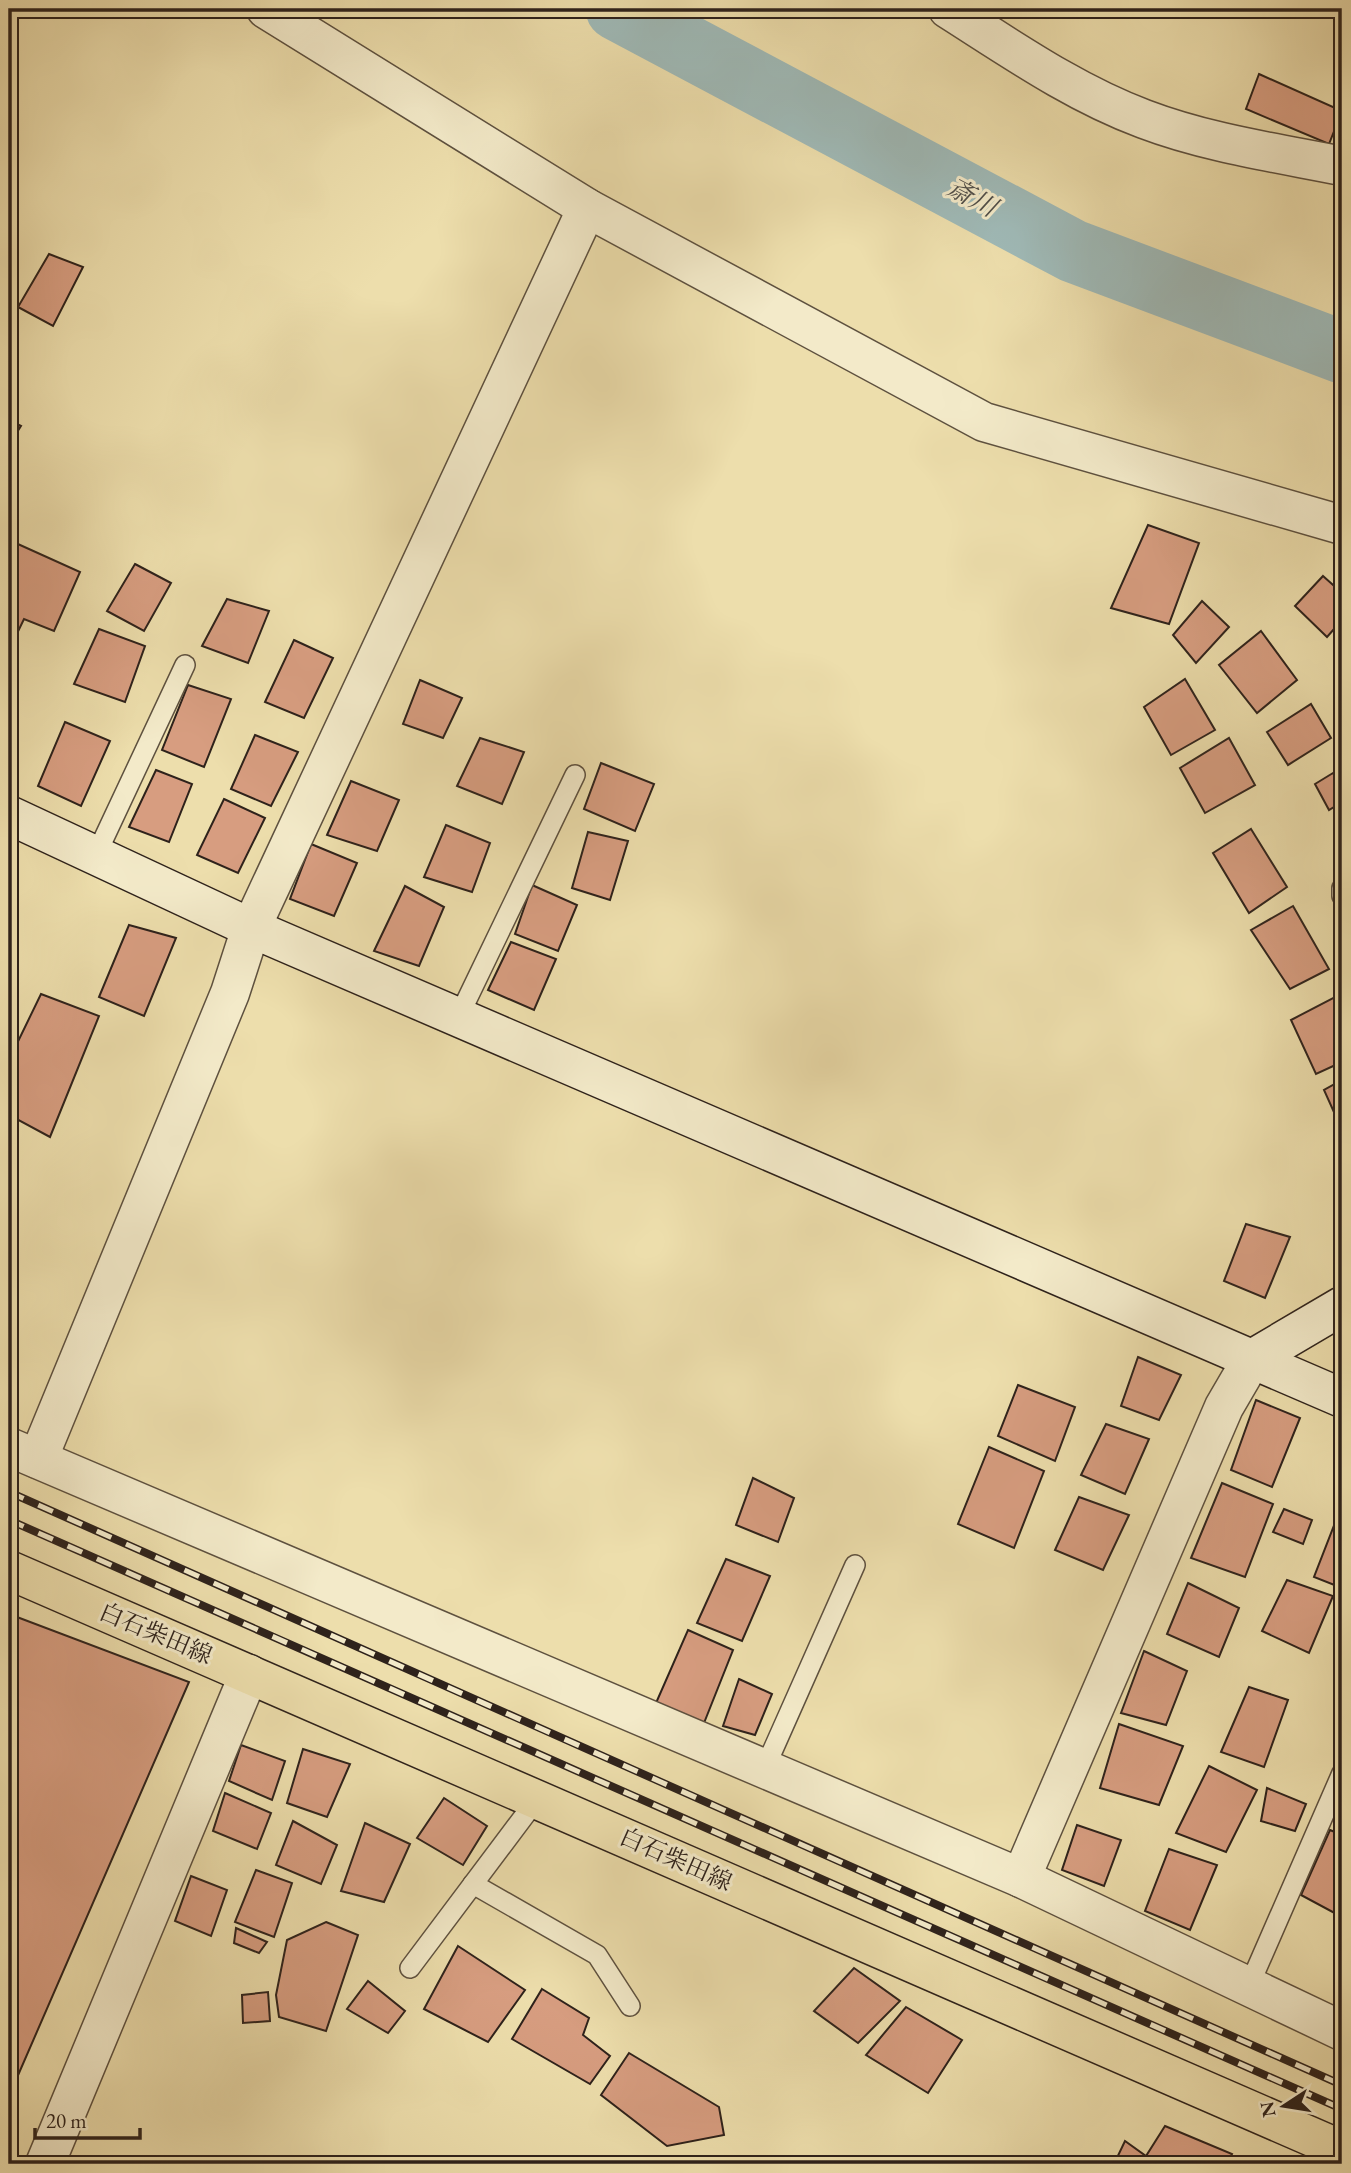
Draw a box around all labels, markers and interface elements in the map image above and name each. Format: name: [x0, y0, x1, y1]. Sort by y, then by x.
water label: 斎川: [941, 170, 1006, 226]
street label: 白石柴田線: [95, 1595, 217, 1671]
street label: 白石柴田線: [615, 1820, 737, 1898]
north arrow: [1250, 2072, 1320, 2142]
scale bar: [35, 2096, 140, 2140]
text: N: [1254, 2099, 1282, 2120]
text: 20 m: [46, 2107, 87, 2134]

